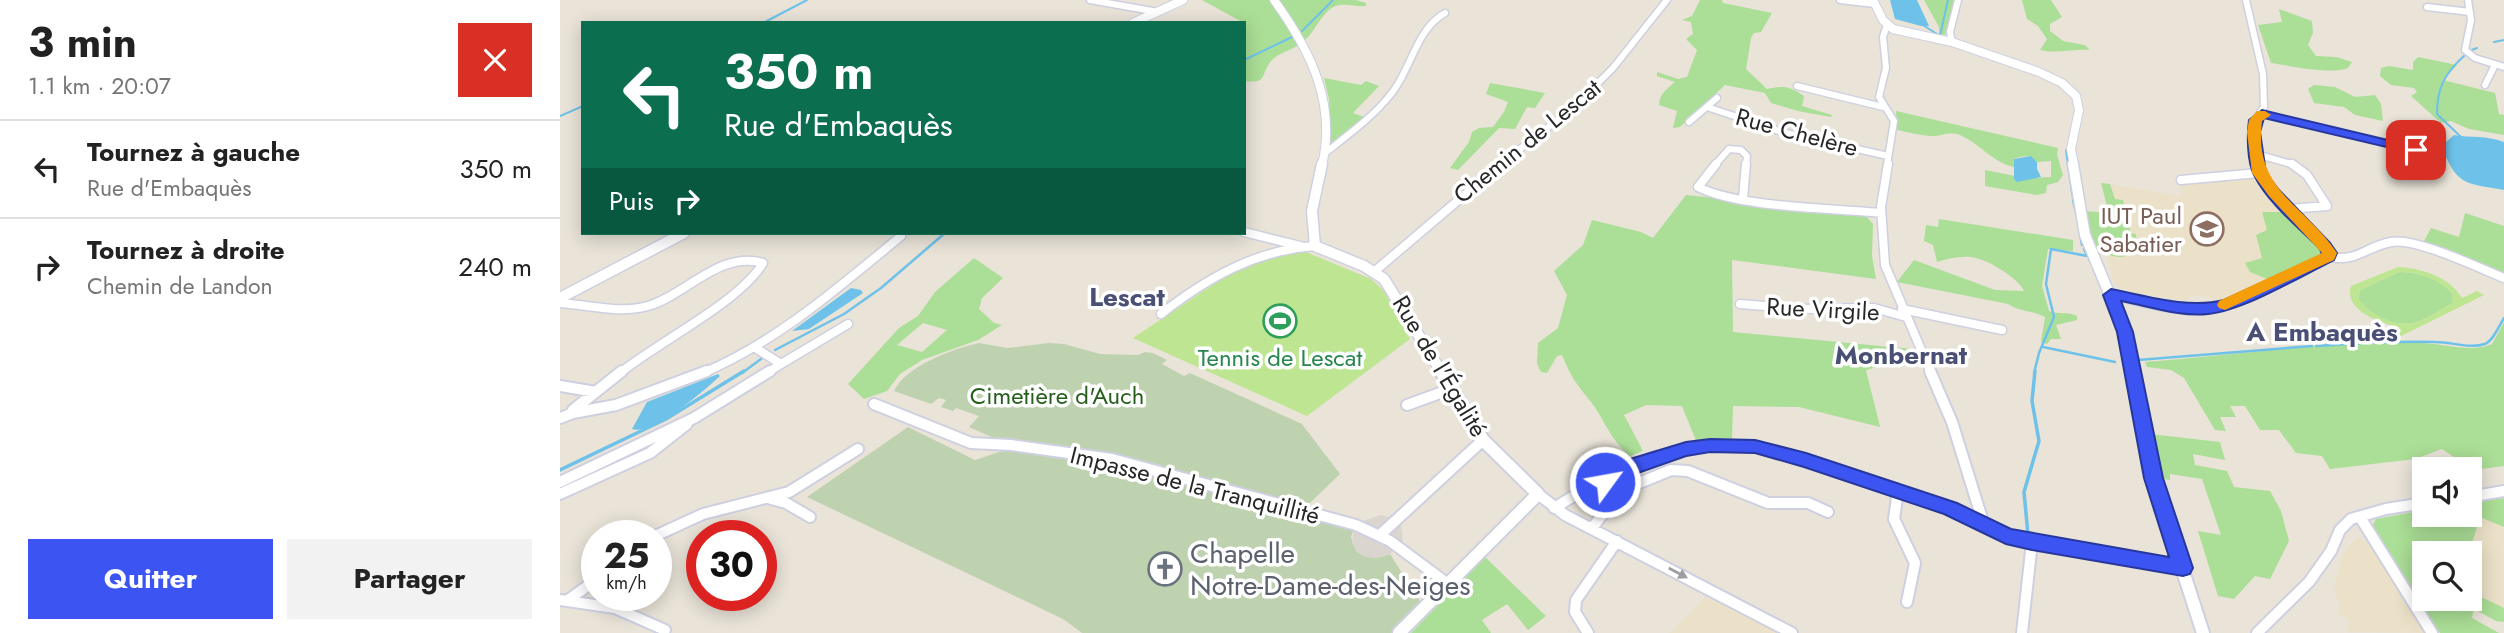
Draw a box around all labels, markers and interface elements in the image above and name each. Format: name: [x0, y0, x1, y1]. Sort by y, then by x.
text: 3 min: [28, 12, 137, 73]
button: close: [458, 23, 532, 97]
text: 350 m: [724, 37, 873, 107]
icon: left: [609, 49, 700, 140]
text: 1.1 km · 20:07: [28, 69, 171, 103]
street label: Chemin de Lescat: [1446, 70, 1609, 212]
street label: Rue Chelère: [1732, 99, 1862, 165]
text: Rue d'Embaquès: [724, 102, 953, 148]
pin: [2386, 120, 2446, 180]
icon: arrive: [2397, 131, 2435, 169]
text: Tournez à gauche: [87, 133, 300, 171]
icon: left: [28, 150, 66, 188]
text: 350 m: [459, 150, 532, 188]
text: Rue d'Embaquès: [87, 171, 251, 205]
text: Puis: [609, 182, 654, 220]
icon: right: [668, 182, 706, 220]
place label: IUT Paul Sabatier: [2099, 198, 2183, 261]
school or university icon: IUT Paul Sabatier: [2188, 210, 2226, 248]
text: Tournez à droite: [87, 231, 285, 269]
icon: right: [28, 248, 66, 286]
text: 240 m: [458, 248, 532, 286]
text: Chemin de Landon: [87, 269, 273, 303]
district label: Lescat: [1089, 278, 1166, 316]
street label: Rue de l'Égalité: [1384, 289, 1496, 443]
street label: Rue Virgile: [1765, 289, 1881, 329]
sports icon: Tennis de Lescat: [1261, 302, 1299, 340]
district label: A Embaquès: [2245, 313, 2398, 351]
district label: Monbernat: [1835, 336, 1968, 374]
place label: Tennis de Lescat: [1198, 340, 1362, 375]
park label: Cimetière d'Auch: [970, 378, 1144, 413]
street label: Impasse de la Tranquillité: [1067, 437, 1323, 533]
position arrow: [1568, 445, 1642, 519]
map controls: [2412, 457, 2482, 611]
button: sound: [2412, 457, 2482, 527]
speed limit sign: 30: [686, 520, 777, 611]
text: 25: [604, 531, 649, 581]
place label: Chapelle Notre-Dame-des-Neiges: [1190, 533, 1470, 606]
button: Quitter: [28, 539, 273, 619]
button: Partager: [287, 539, 532, 619]
button: search: [2412, 541, 2482, 611]
church icon: Chapelle Notre-Dame-des-Neiges: [1146, 550, 1184, 588]
one-way arrow: [1668, 567, 1688, 579]
text: km/h: [606, 570, 647, 596]

